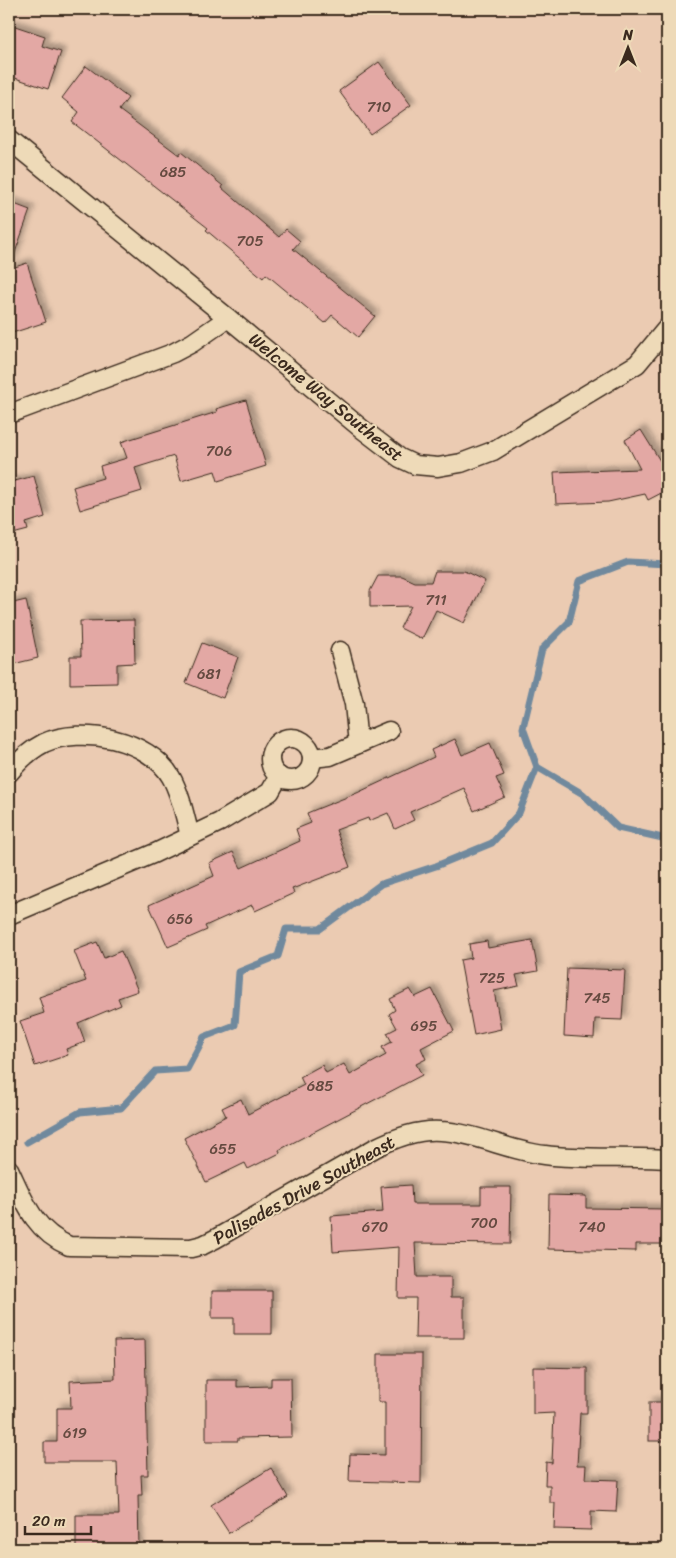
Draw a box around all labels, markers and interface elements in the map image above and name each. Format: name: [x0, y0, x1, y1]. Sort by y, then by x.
north arrow: [604, 22, 654, 72]
text: N: [622, 23, 633, 48]
house number: 710: [367, 94, 391, 120]
house number: 685: [160, 159, 186, 185]
house number: 705: [236, 228, 264, 254]
street label: Welcome Way Southeast: [241, 324, 411, 470]
house number: 706: [206, 438, 232, 464]
house number: 711: [425, 587, 447, 613]
house number: 681: [197, 661, 221, 687]
house number: 656: [167, 906, 193, 932]
house number: 725: [479, 965, 505, 991]
house number: 745: [583, 985, 611, 1011]
house number: 695: [411, 1013, 437, 1039]
house number: 685: [307, 1073, 333, 1099]
street label: Palisades Drive Southeast: [207, 1126, 401, 1254]
house number: 655: [210, 1136, 236, 1162]
house number: 700: [470, 1210, 498, 1236]
house number: 670: [362, 1214, 388, 1240]
house number: 740: [578, 1214, 606, 1240]
house number: 619: [63, 1420, 87, 1446]
scale bar: [25, 1503, 91, 1535]
text: 20 m: [32, 1508, 66, 1534]

